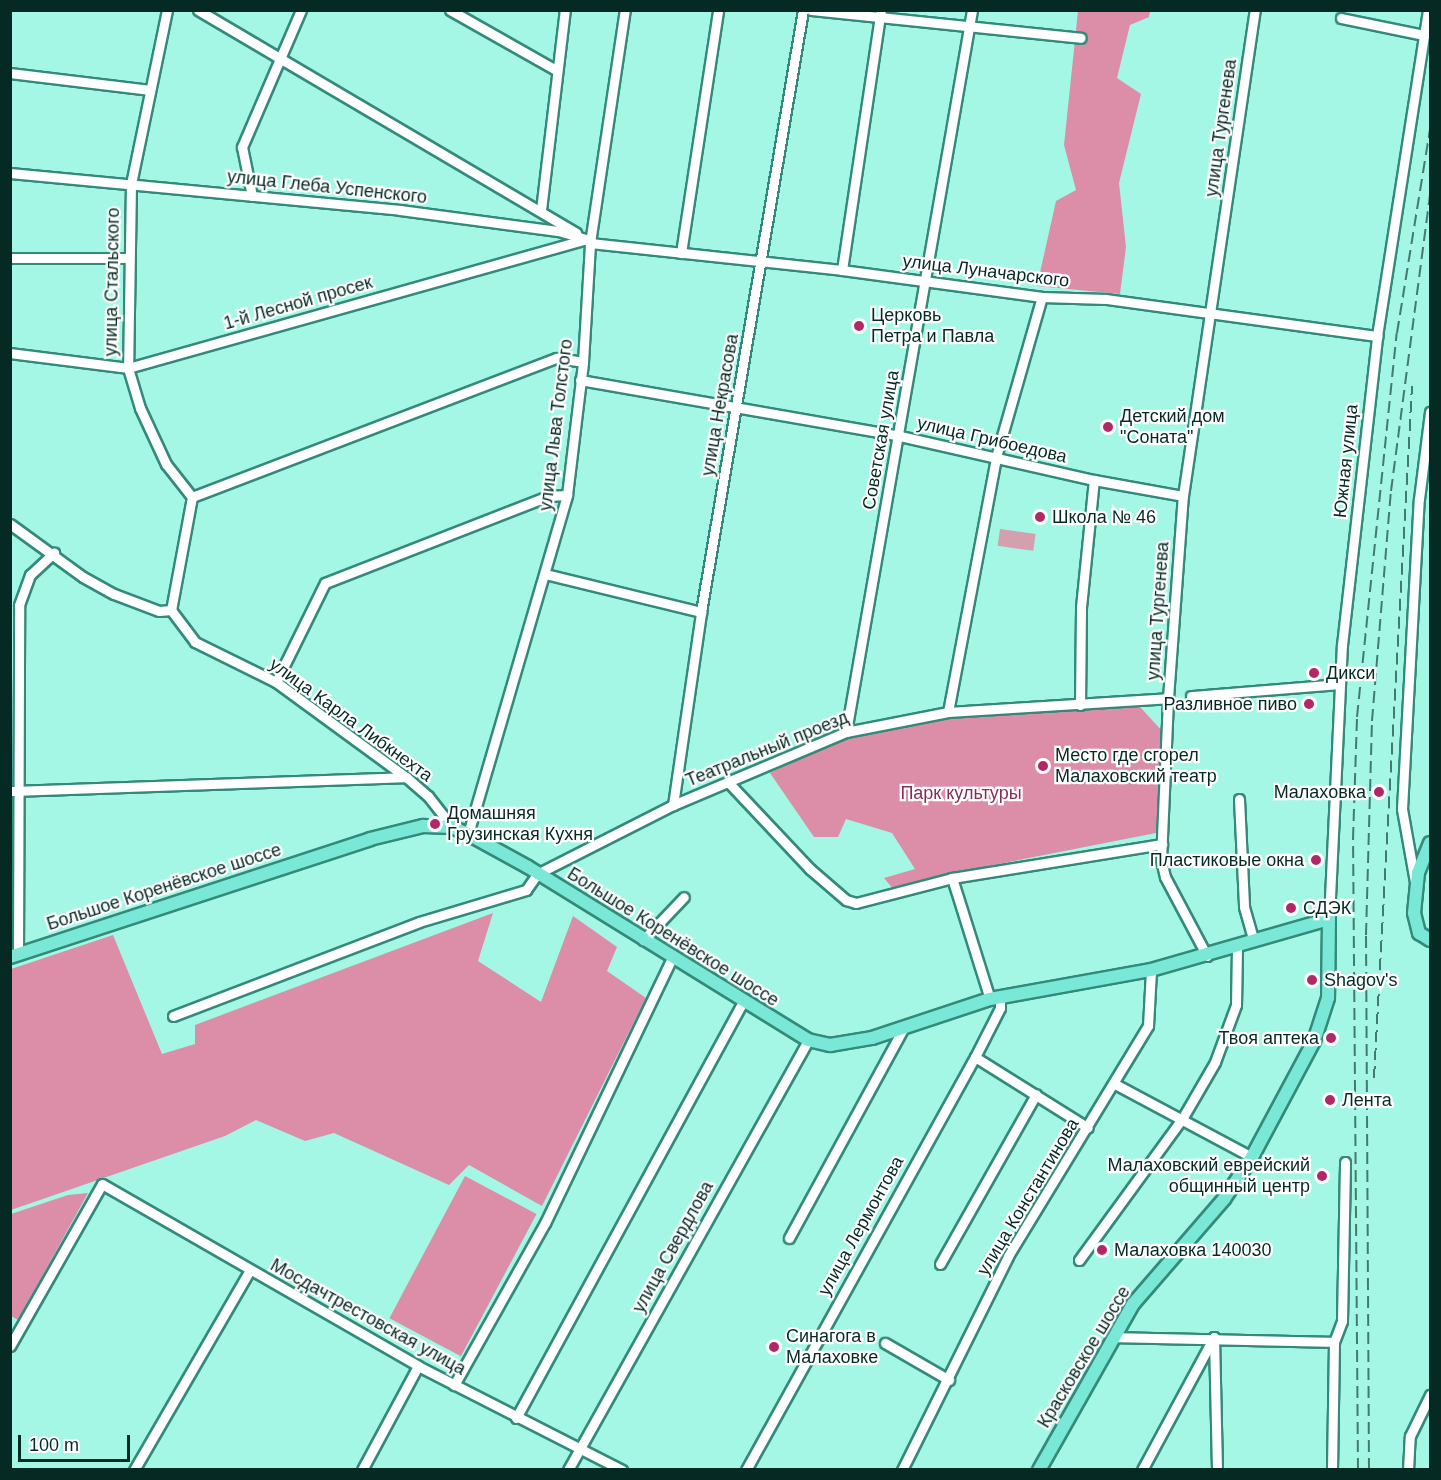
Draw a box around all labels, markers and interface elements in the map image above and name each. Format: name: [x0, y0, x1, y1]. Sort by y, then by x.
street label: улица Тургенева: [1201, 58, 1241, 198]
street label: улица Глеба Успенского: [226, 166, 428, 208]
street label: улица Стальского: [100, 207, 124, 357]
street label: улица Луначарского: [901, 250, 1071, 292]
street label: 1-й Лесной просек: [221, 271, 375, 335]
place label: Церковь Петра и Павла: [871, 305, 994, 348]
marker: Церковь Петра и Павла: [852, 319, 866, 333]
street label: улица Некрасова: [697, 332, 743, 478]
street label: улица Льва Толстого: [535, 338, 577, 512]
street label: Советская улица: [858, 369, 904, 511]
street label: Южная улица: [1329, 403, 1363, 519]
place label: Детский дом "Соната": [1120, 406, 1225, 448]
street label: улица Грибоедова: [915, 412, 1069, 468]
marker: Детский дом "Соната": [1101, 420, 1115, 434]
place label: Школа № 46: [1052, 506, 1156, 528]
marker: Школа № 46: [1033, 510, 1047, 524]
street label: улица Тургенева: [1142, 541, 1174, 681]
street label: улица Карла Либкнехта: [265, 654, 437, 786]
place label: Дикси: [1326, 662, 1375, 684]
marker: Дикси: [1307, 666, 1321, 680]
place label: Разливное пиво: [1163, 693, 1297, 715]
marker: Разливное пиво: [1302, 697, 1316, 711]
street label: Театральный проезд: [683, 707, 851, 791]
place label: Место где сгорел Малаховский театр: [1055, 745, 1217, 788]
marker: Место где сгорел Малаховский театр: [1036, 759, 1050, 773]
place label: Малаховка: [1274, 781, 1366, 803]
park label: Парк культуры: [900, 782, 1022, 804]
marker: Малаховка: [1370, 783, 1388, 801]
place label: Домашняя Грузинская Кухня: [447, 803, 593, 846]
marker: Домашняя Грузинская Кухня: [428, 817, 442, 831]
street label: Большое Коренёвское шоссе: [44, 839, 284, 935]
place label: Пластиковые окна: [1150, 849, 1304, 871]
marker: Пластиковые окна: [1309, 853, 1323, 867]
street label: Большое Коренёвское шоссе: [563, 863, 783, 1011]
place label: СДЭК: [1303, 897, 1351, 919]
marker: СДЭК: [1284, 901, 1298, 915]
place label: Shagov's: [1324, 969, 1397, 991]
marker: Shagov's: [1305, 973, 1319, 987]
place label: Твоя аптека: [1219, 1027, 1319, 1049]
marker: Твоя аптека: [1324, 1031, 1338, 1045]
place label: Лента: [1342, 1089, 1392, 1111]
marker: Лента: [1323, 1093, 1337, 1107]
street label: улица Константинова: [973, 1114, 1083, 1280]
street label: улица Лермонтова: [814, 1153, 908, 1299]
place label: Малаховский еврейский общинный центр: [1107, 1155, 1310, 1198]
marker: Малаховский еврейский общинный центр: [1315, 1169, 1329, 1183]
street label: улица Свердлова: [628, 1177, 718, 1317]
place label: Малаховка 140030: [1114, 1239, 1271, 1261]
marker: Малаховка 140030: [1095, 1243, 1109, 1257]
street label: Мосдачтрестовская улица: [267, 1254, 469, 1380]
street label: Красковское шоссе: [1033, 1282, 1135, 1432]
place label: Синагога в Малаховке: [786, 1326, 878, 1368]
marker: Синагога в Малаховке: [767, 1340, 781, 1354]
scale bar: [21, 1423, 134, 1461]
text: 100 m: [29, 1435, 79, 1455]

